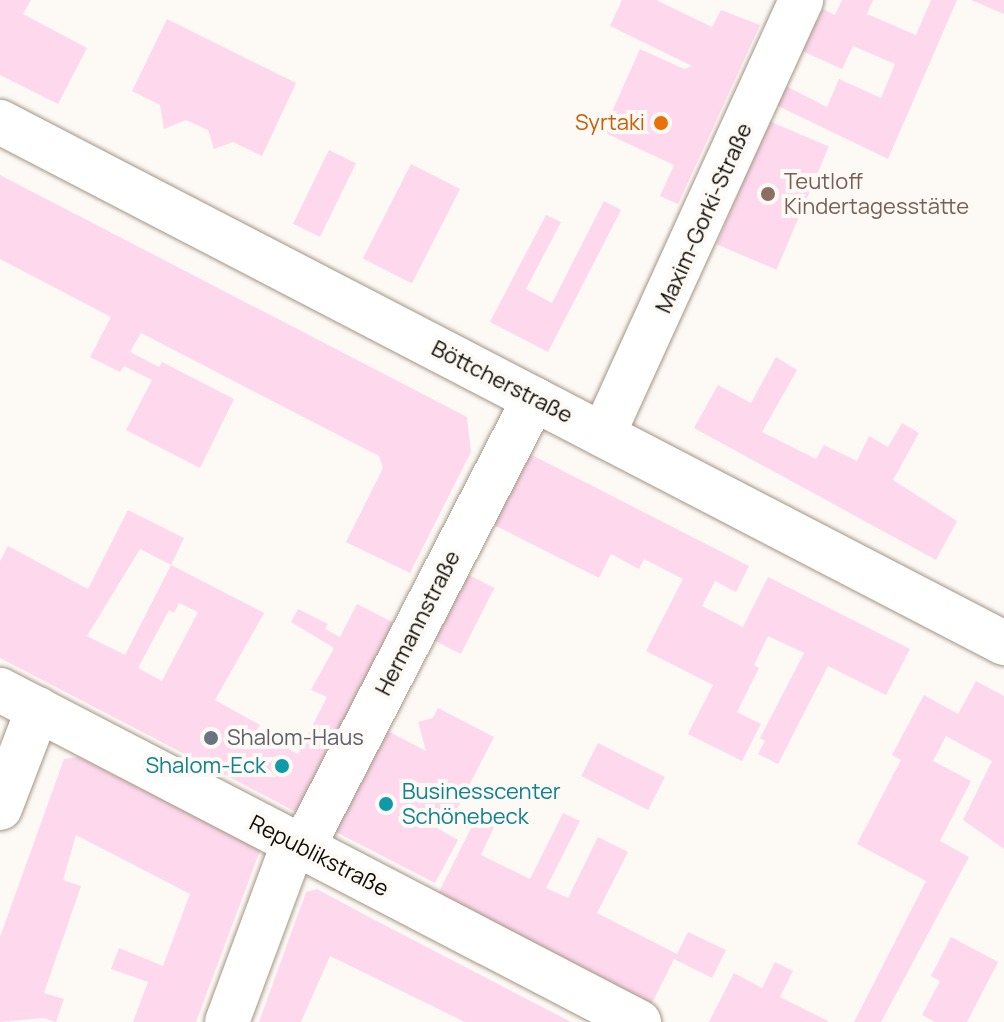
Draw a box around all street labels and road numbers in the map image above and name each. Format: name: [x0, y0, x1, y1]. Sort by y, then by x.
street label: Maxim-Gorki-Straße: [650, 119, 758, 317]
street label: Böttcherstraße: [427, 335, 577, 429]
street label: Hermannstraße: [370, 546, 466, 700]
street label: Republikstraße: [245, 810, 393, 902]

